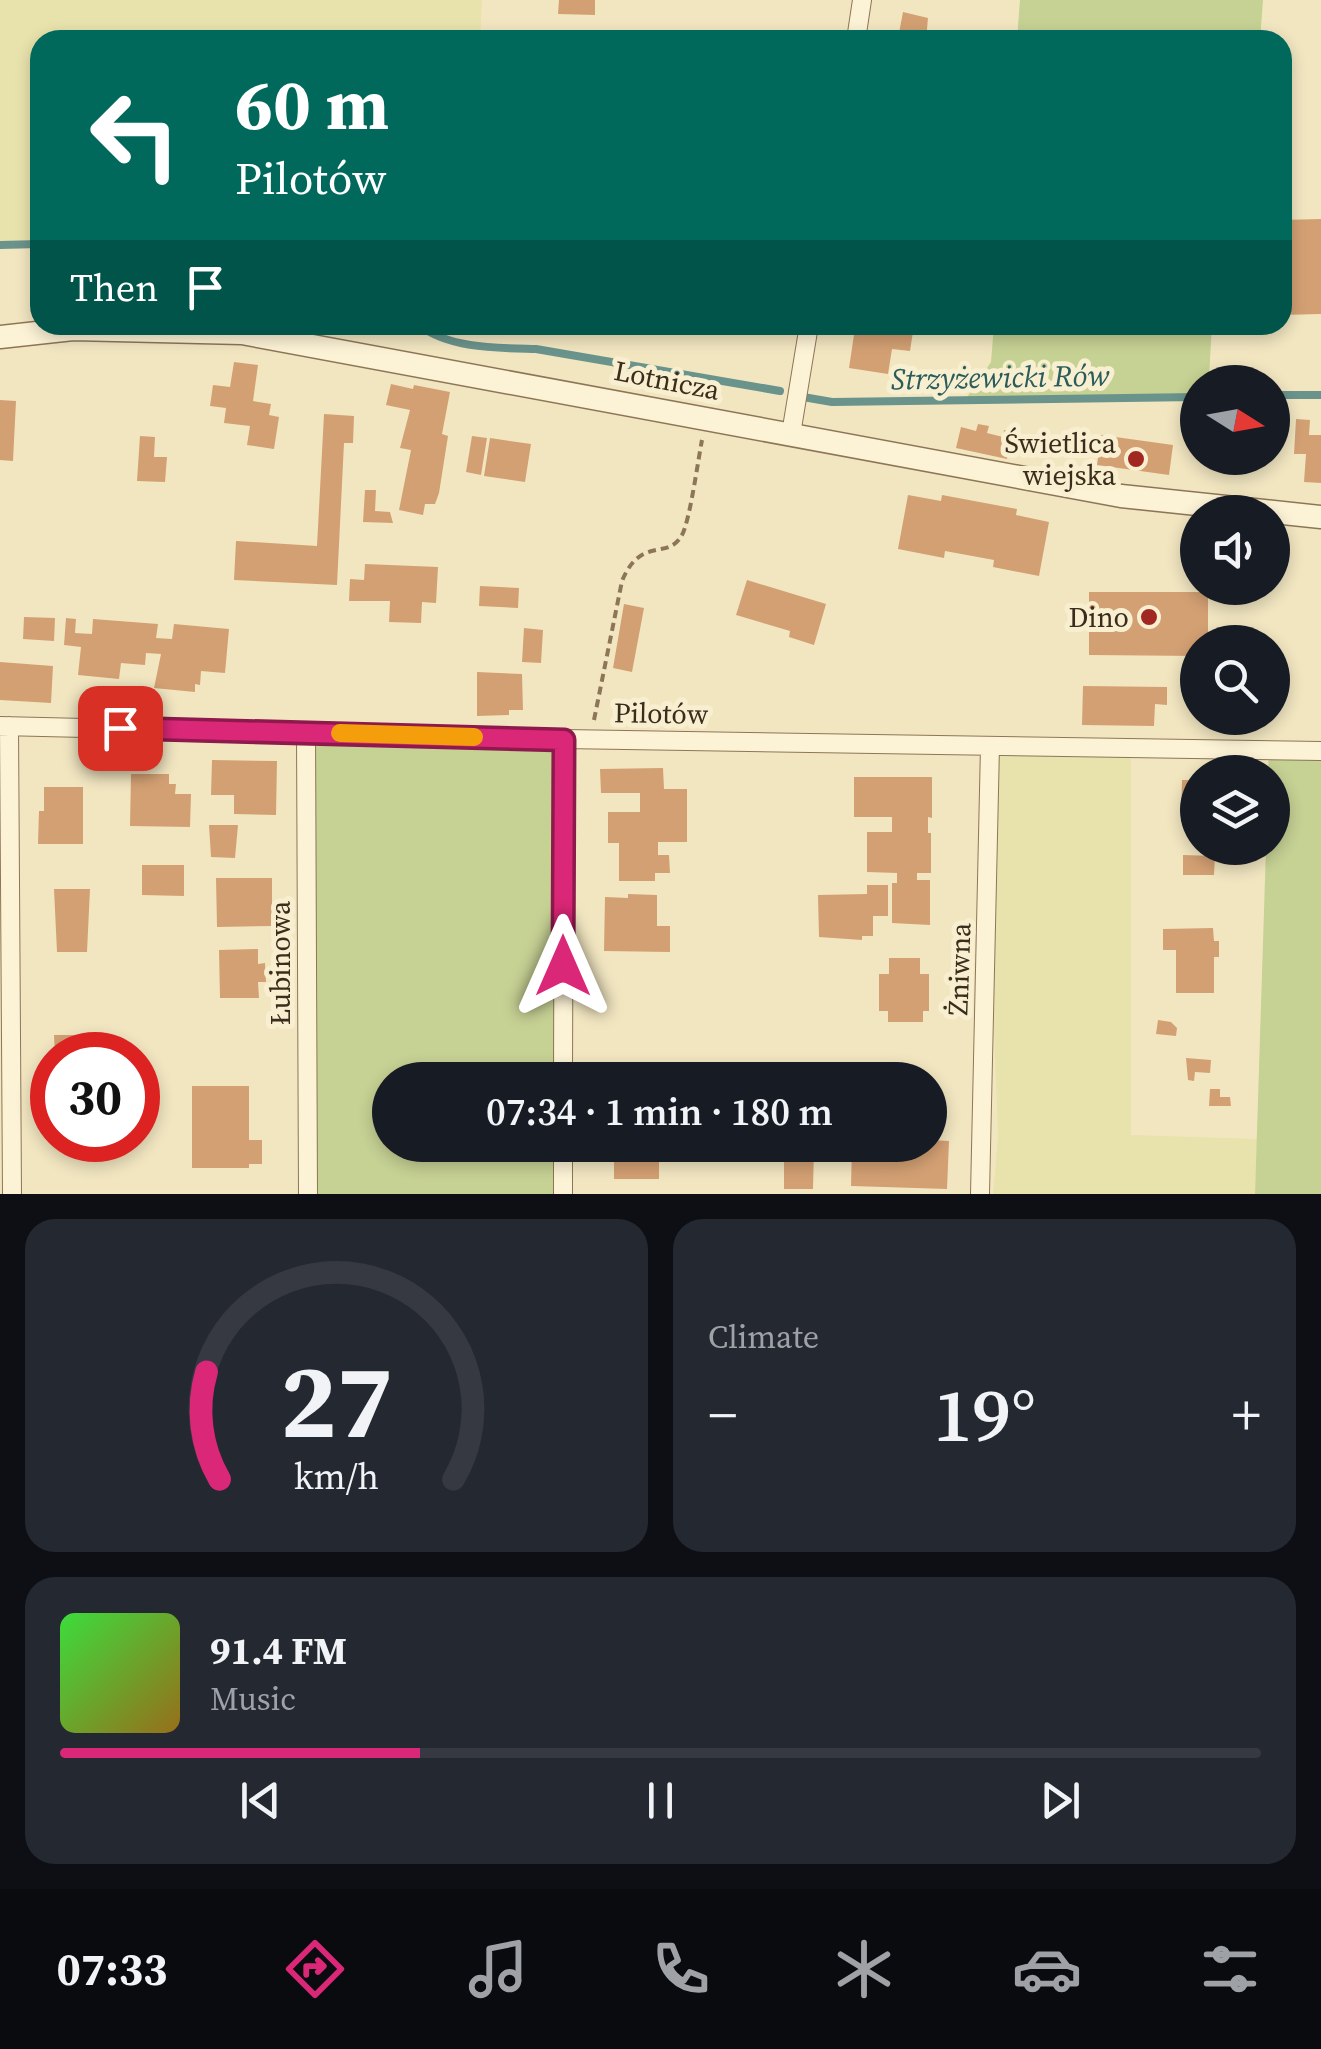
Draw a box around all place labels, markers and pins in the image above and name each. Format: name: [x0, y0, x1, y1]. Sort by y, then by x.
place label: Świetlica wiejska: [1005, 424, 1117, 494]
marker: Świetlica wiejska: [1125, 448, 1147, 470]
place label: Dino: [1068, 598, 1129, 636]
marker: Dino: [1138, 606, 1160, 628]
pin: [78, 686, 163, 771]

